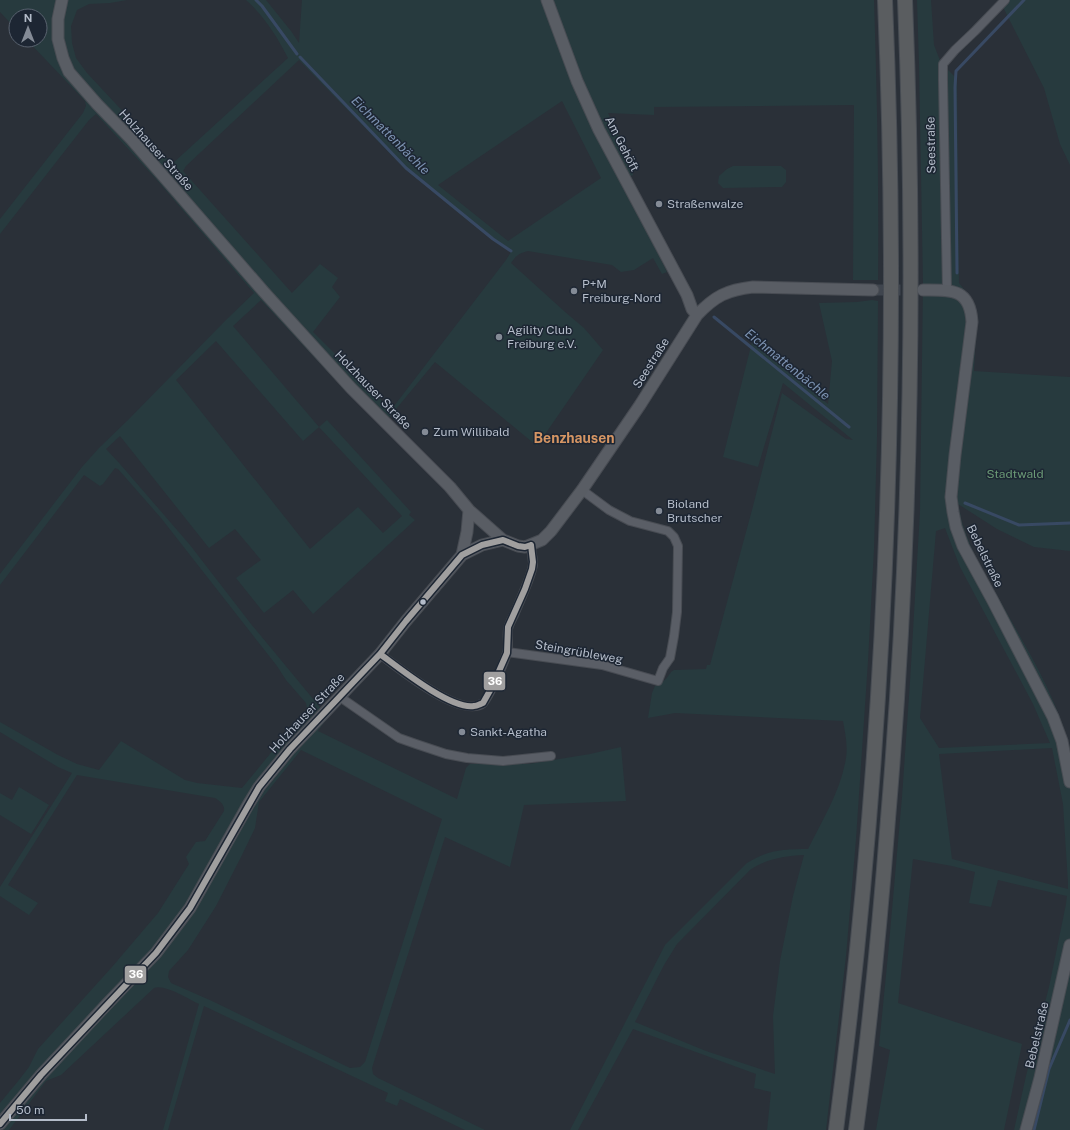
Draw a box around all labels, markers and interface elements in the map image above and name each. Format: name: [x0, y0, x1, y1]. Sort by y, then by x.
north arrow: [8, 8, 48, 48]
text: N: [24, 12, 32, 24]
water label: Eichmattenbächle: [348, 93, 433, 178]
street label: Holzhauser Straße: [116, 107, 196, 193]
street label: Am Gehöft: [602, 114, 642, 174]
street label: Seestraße: [923, 116, 938, 174]
place label: Straßenwalze: [667, 197, 743, 211]
marker: Straßenwalze: [654, 199, 664, 209]
place label: P+M Freiburg-Nord: [582, 277, 661, 305]
marker: P+M Freiburg-Nord: [569, 286, 579, 296]
place label: Agility Club Freiburg e.V.: [507, 323, 577, 351]
water label: Eichmattenbächle: [742, 326, 833, 403]
marker: Agility Club Freiburg e.V.: [494, 332, 504, 342]
street label: Seestraße: [630, 335, 672, 391]
street label: Holzhauser Straße: [332, 348, 414, 432]
place label: Zum Willibald: [433, 425, 509, 439]
marker: Zum Willibald: [420, 427, 430, 437]
district label: Benzhausen: [533, 430, 615, 446]
park label: Stadtwald: [986, 467, 1044, 481]
place label: Bioland Brutscher: [667, 497, 723, 525]
marker: Bioland Brutscher: [654, 506, 664, 516]
street label: Bebelstraße: [964, 522, 1006, 590]
unlabelled marker: [418, 597, 428, 607]
street label: Steingrübleweg: [534, 637, 624, 667]
street label: Holzhauser Straße: [266, 670, 348, 756]
line badge: 36: [483, 671, 506, 691]
text: 36: [488, 675, 502, 687]
place label: Sankt-Agatha: [470, 725, 547, 739]
marker: Sankt-Agatha: [457, 727, 467, 737]
line badge: 36: [124, 965, 147, 984]
text: 36: [129, 968, 143, 980]
street label: Bebelstraße: [1023, 1000, 1052, 1070]
scale bar: [10, 1096, 86, 1122]
text: 50 m: [16, 1103, 44, 1117]

